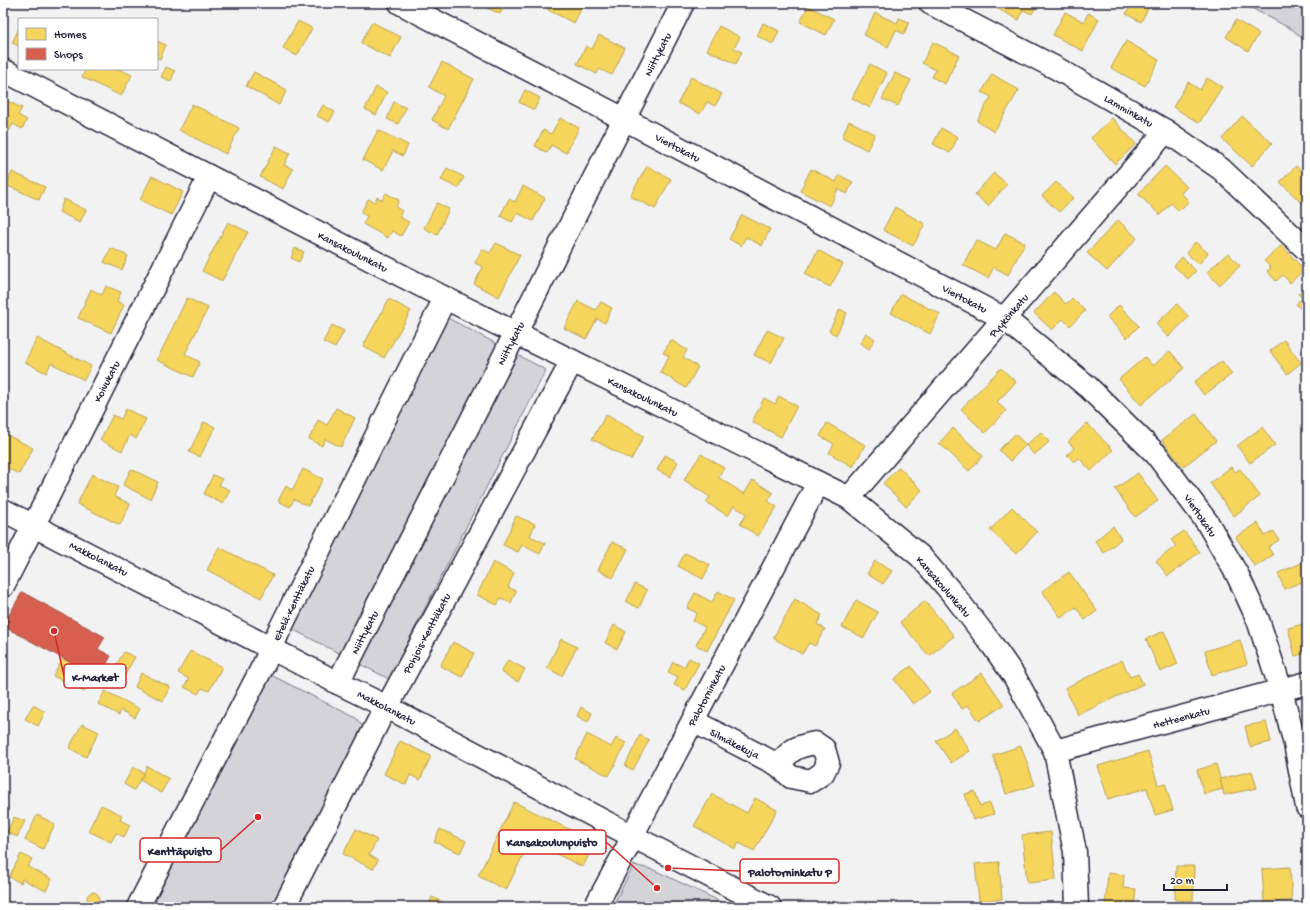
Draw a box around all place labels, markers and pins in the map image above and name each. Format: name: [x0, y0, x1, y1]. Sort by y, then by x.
callout: K-Market: [64, 664, 126, 688]
callout: Kansakoulunpuisto: [499, 830, 606, 854]
callout: Kenttäpuisto: [140, 838, 221, 862]
callout: Palotorninkatu P: [740, 859, 839, 883]

